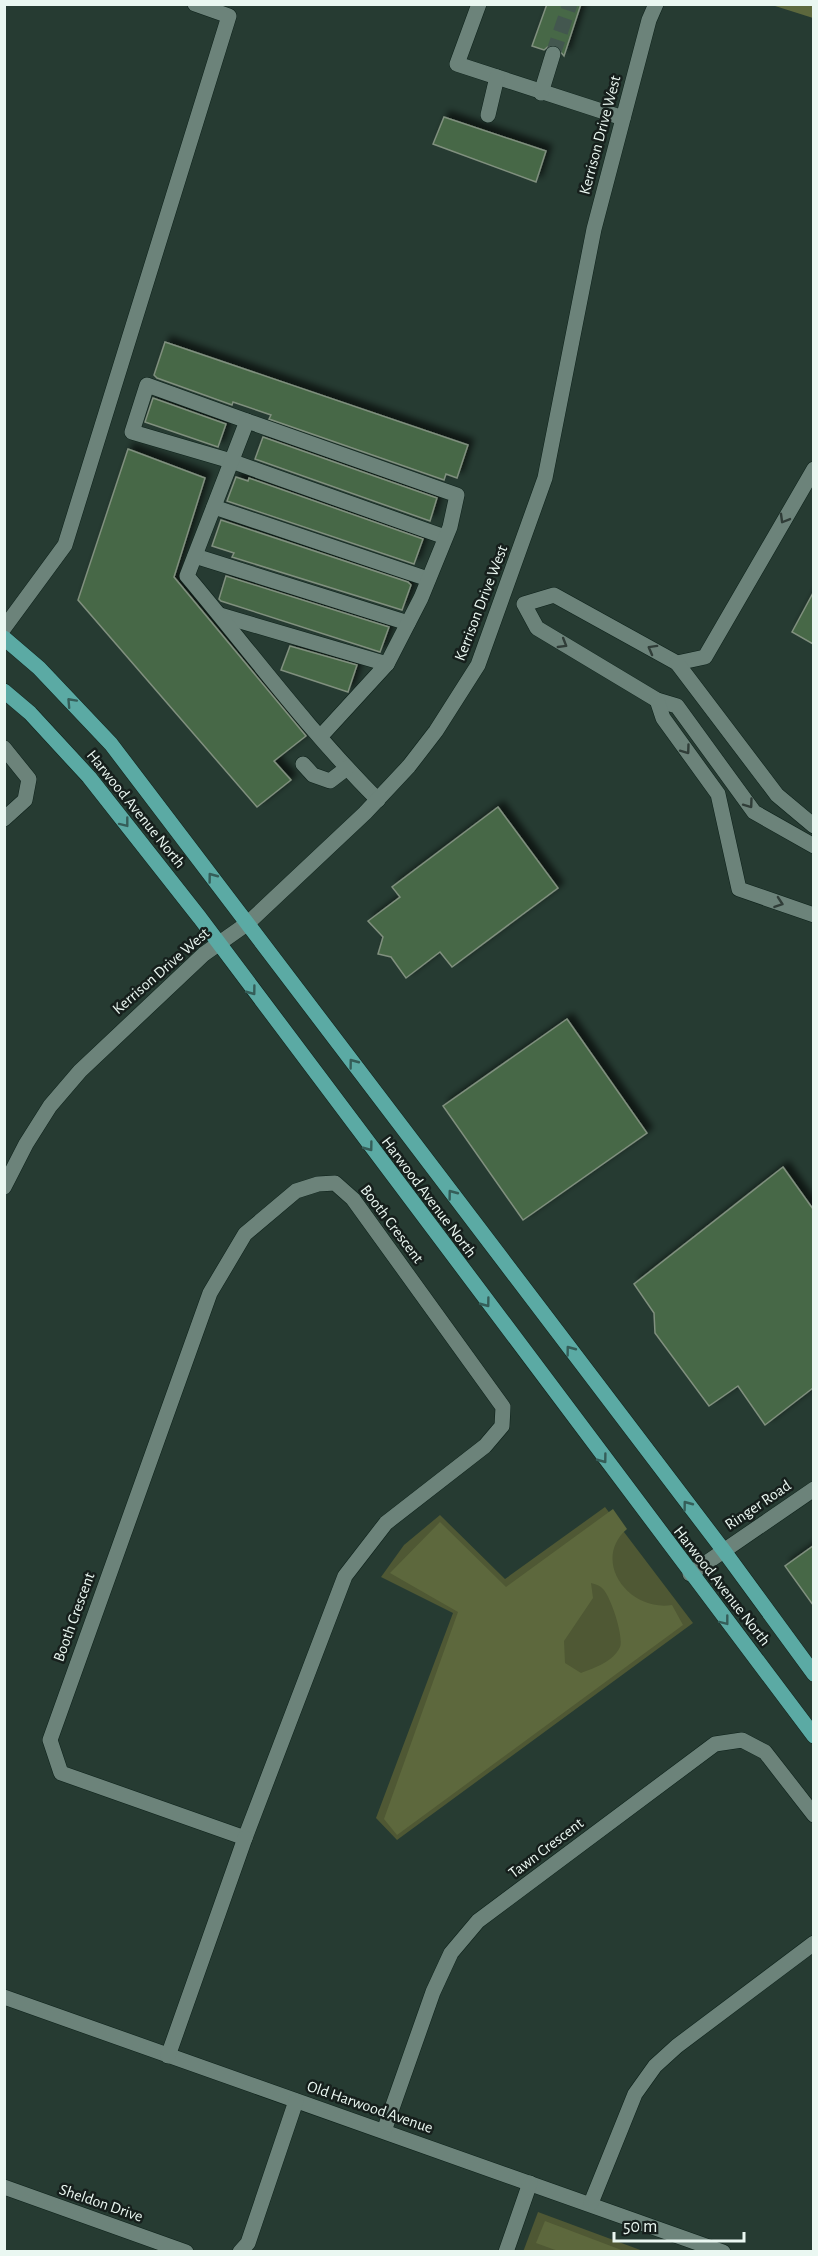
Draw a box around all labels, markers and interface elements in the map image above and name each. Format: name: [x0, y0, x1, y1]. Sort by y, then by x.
street label: Kerrison Drive West: [576, 74, 624, 196]
one-way arrow: [780, 513, 792, 523]
street label: Kerrison Drive West: [452, 543, 510, 663]
one-way arrow: [557, 637, 568, 648]
one-way arrow: [648, 645, 659, 656]
one-way arrow: [67, 698, 78, 708]
one-way arrow: [679, 743, 690, 754]
street label: Harwood Avenue North: [84, 747, 188, 871]
one-way arrow: [741, 798, 752, 809]
one-way arrow: [118, 816, 129, 827]
one-way arrow: [209, 872, 220, 883]
one-way arrow: [773, 896, 784, 909]
street label: Kerrison Drive West: [110, 925, 212, 1017]
one-way arrow: [245, 985, 256, 996]
one-way arrow: [349, 1059, 360, 1070]
street label: Harwood Avenue North: [378, 1134, 480, 1260]
one-way arrow: [362, 1141, 373, 1152]
street label: Booth Crescent: [357, 1182, 427, 1266]
one-way arrow: [448, 1190, 459, 1201]
one-way arrow: [479, 1297, 490, 1308]
one-way arrow: [566, 1345, 577, 1356]
one-way arrow: [596, 1453, 607, 1464]
street label: Ringer Road: [722, 1477, 794, 1533]
one-way arrow: [684, 1501, 695, 1512]
street label: Harwood Avenue North: [671, 1523, 773, 1649]
street label: Booth Crescent: [50, 1570, 98, 1664]
one-way arrow: [718, 1614, 729, 1625]
street label: Tawn Crescent: [506, 1815, 586, 1881]
street label: Old Harwood Avenue: [305, 2078, 435, 2136]
street label: Sheldon Drive: [57, 2181, 145, 2225]
scale bar: [614, 2205, 744, 2243]
text: 50 m: [623, 2218, 657, 2236]

